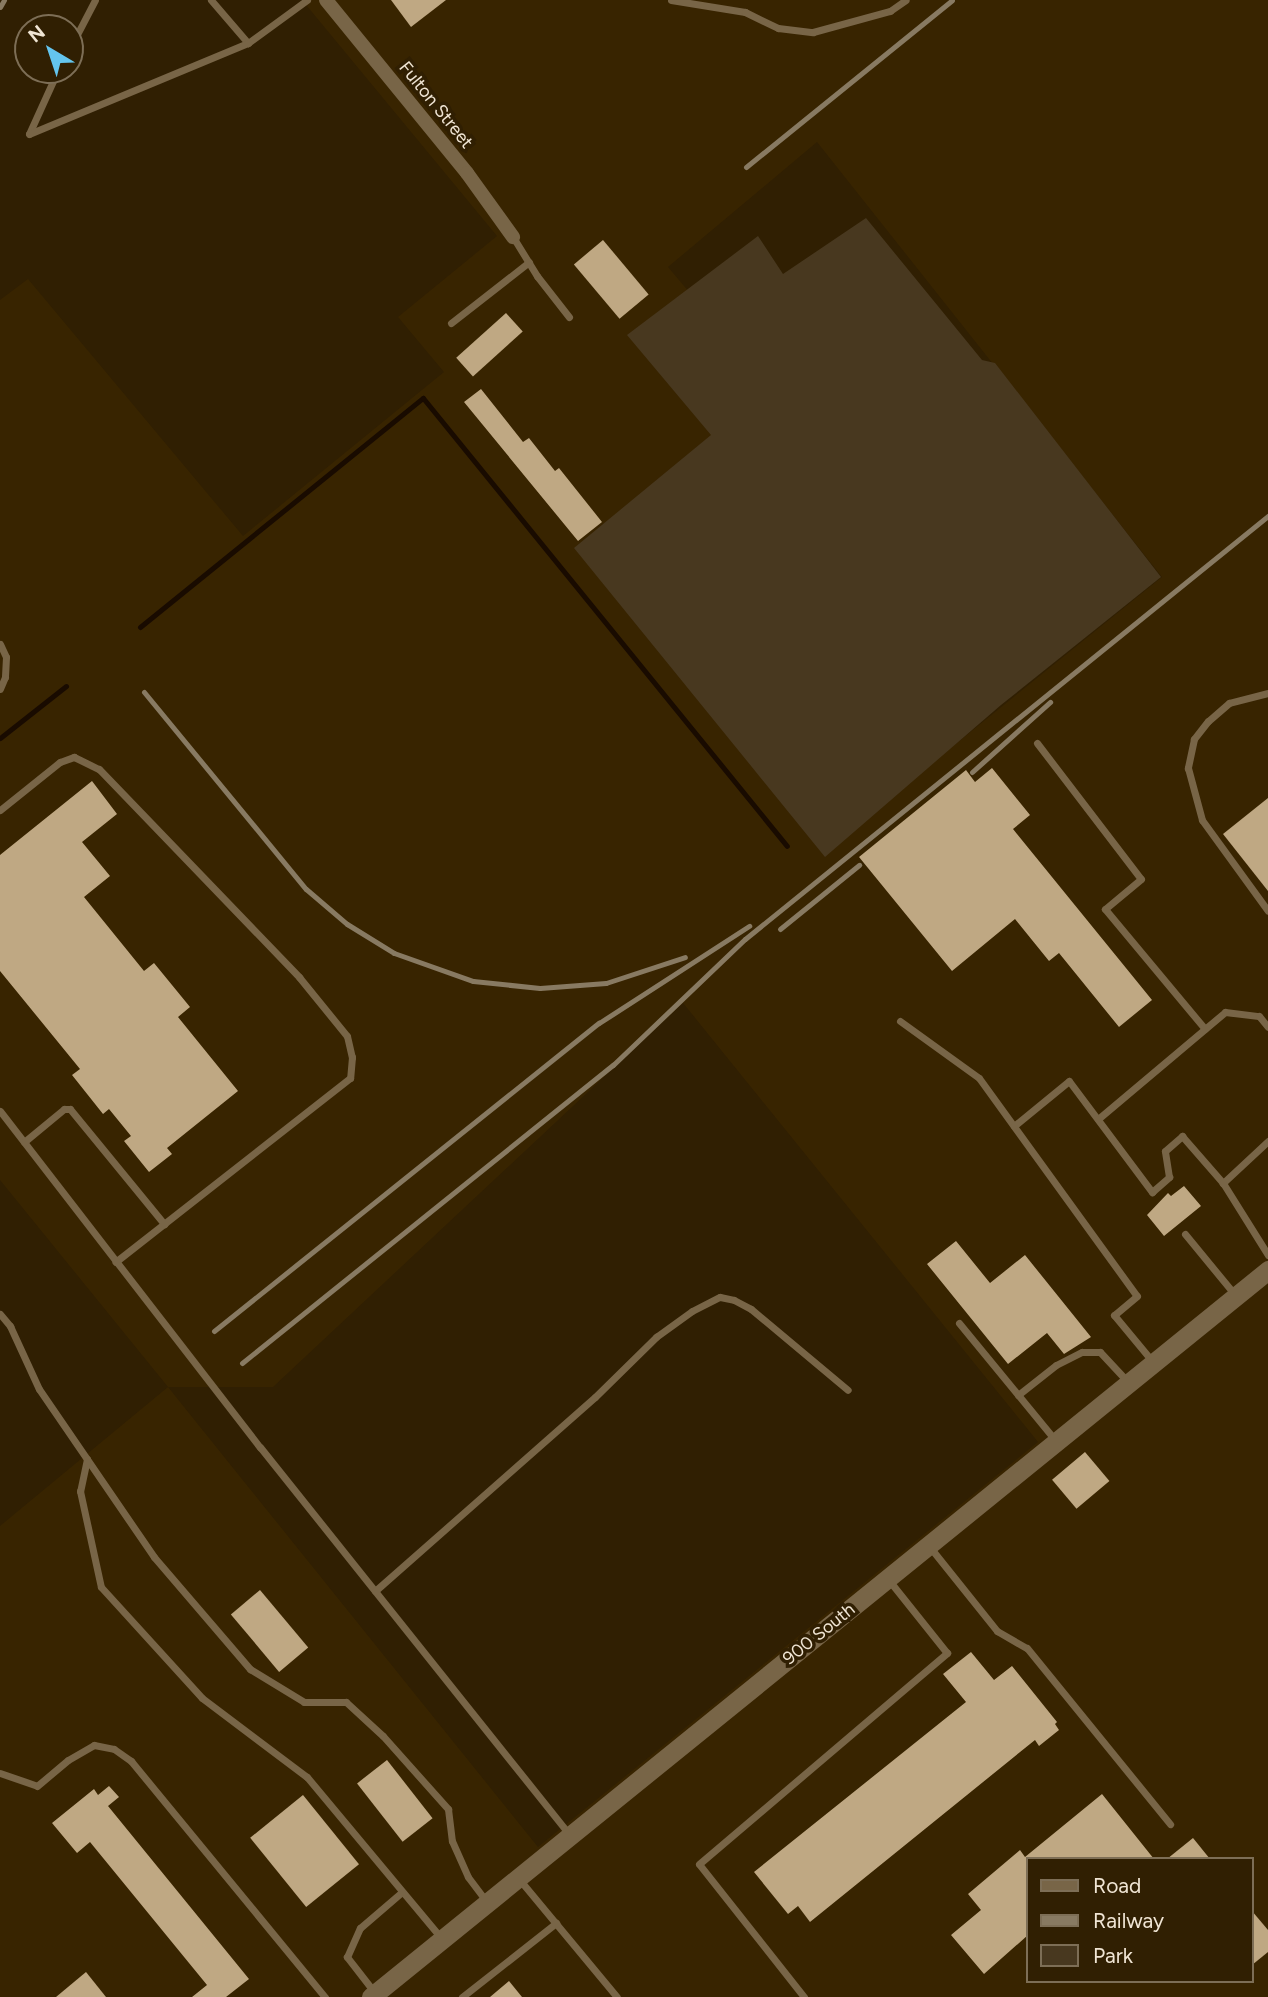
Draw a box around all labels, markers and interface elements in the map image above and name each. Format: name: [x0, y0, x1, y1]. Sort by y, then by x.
north arrow: [14, 14, 84, 84]
text: N: [24, 20, 50, 47]
street label: Fulton Street: [394, 57, 478, 153]
street label: 900 South: [779, 1599, 859, 1669]
legend: [1026, 1857, 1254, 1983]
text: Road: [1093, 1873, 1141, 1898]
text: Railway: [1093, 1908, 1164, 1933]
text: Park: [1093, 1943, 1133, 1968]

